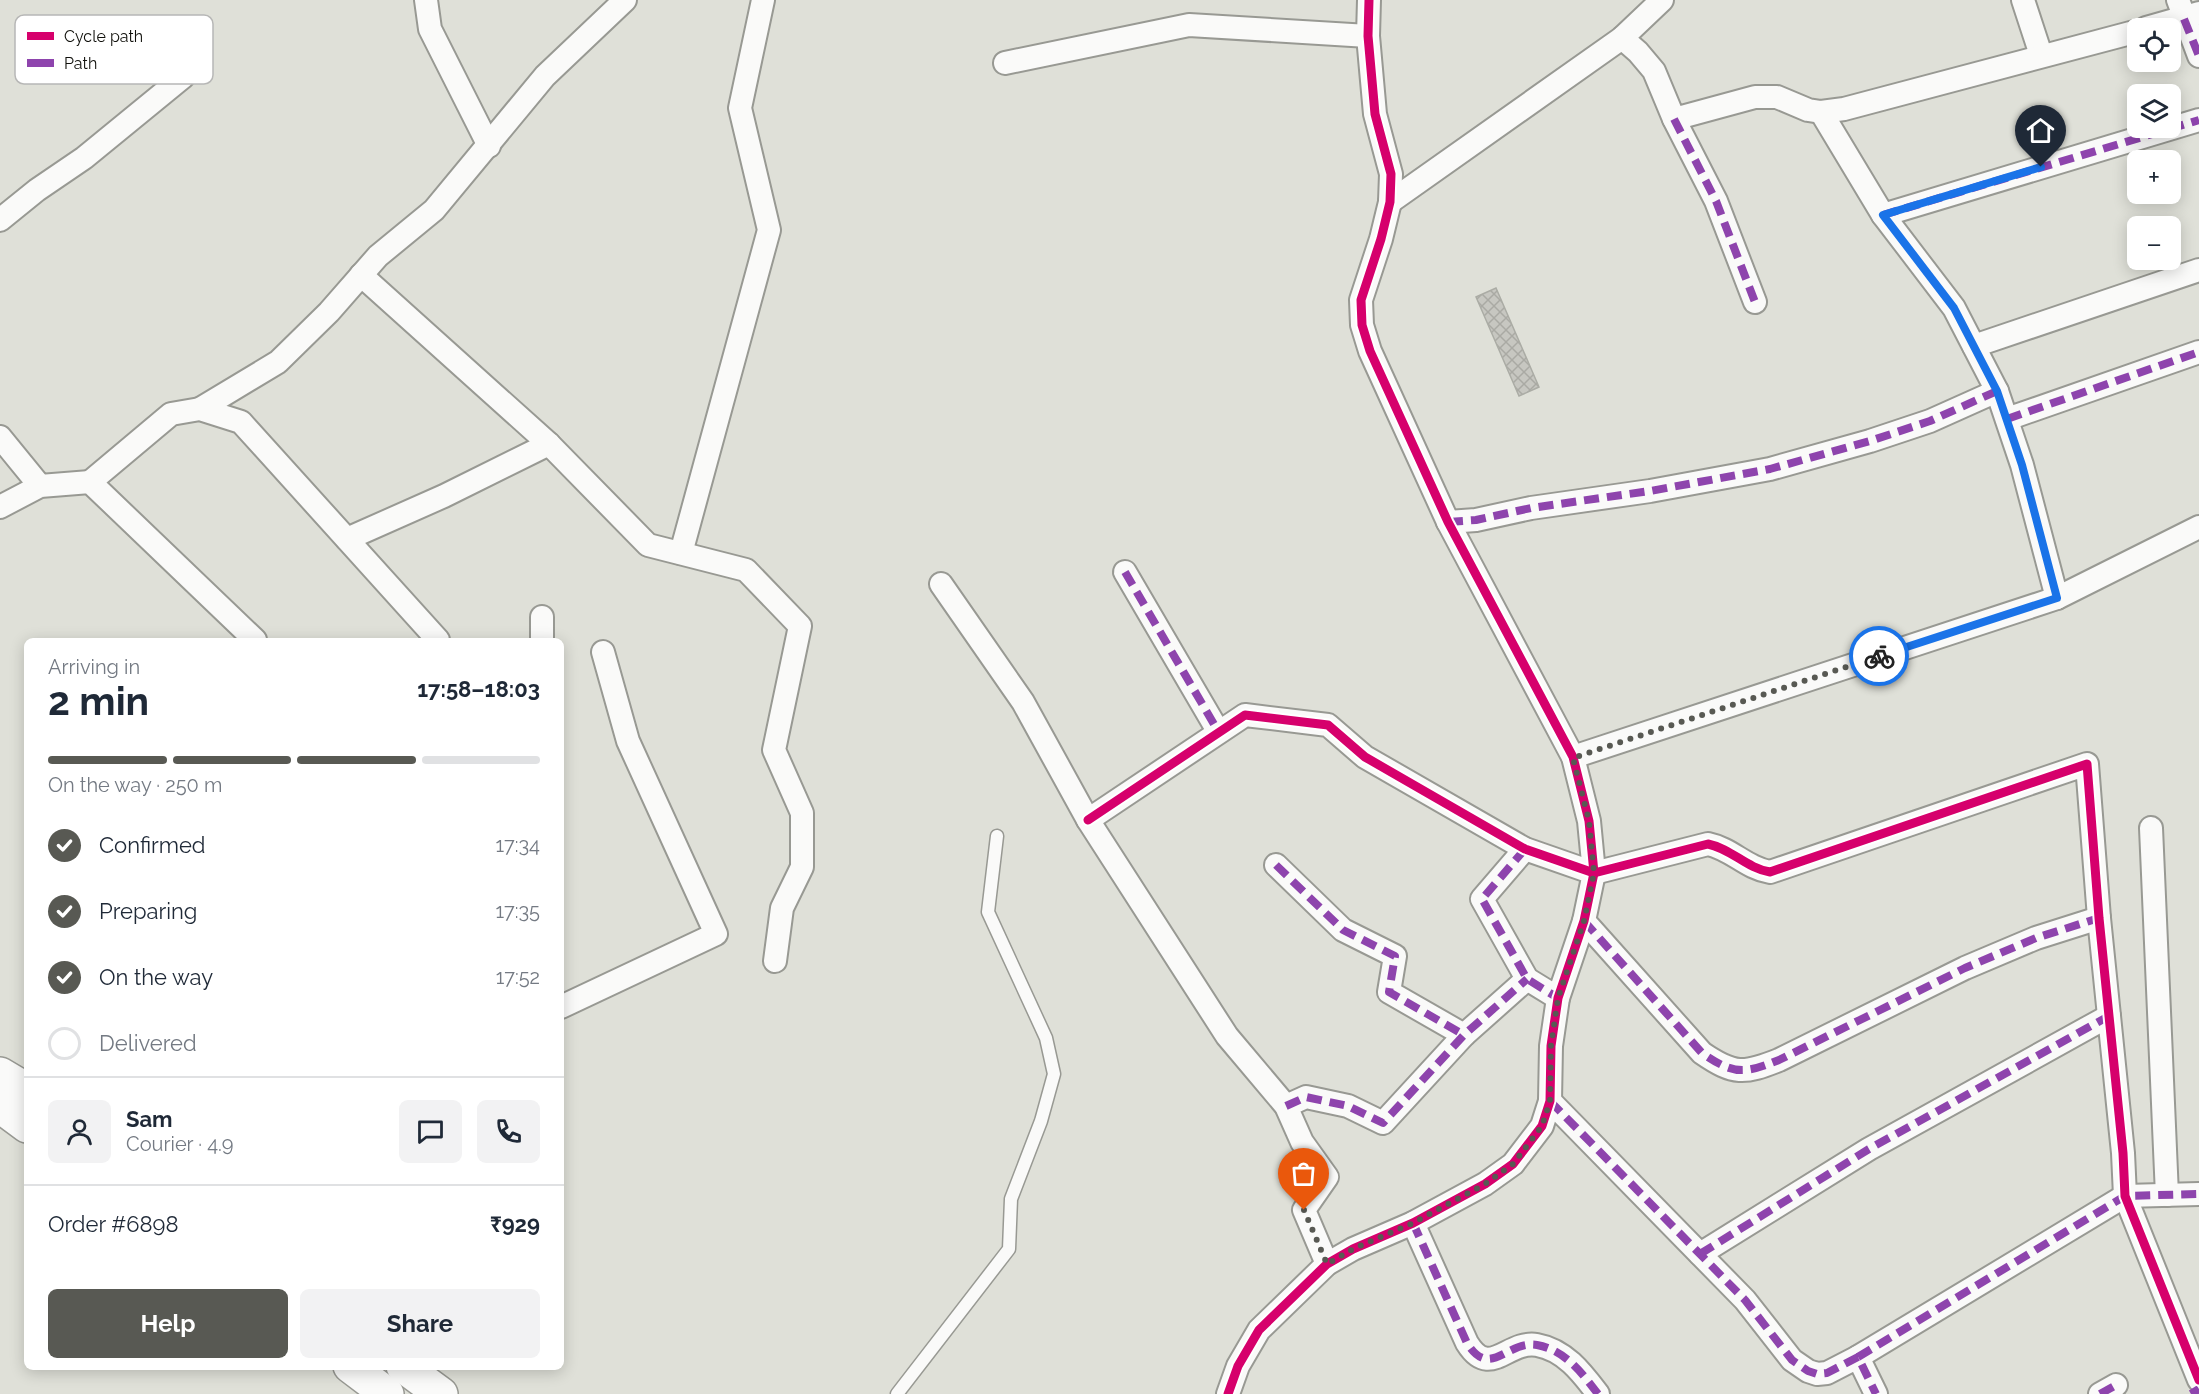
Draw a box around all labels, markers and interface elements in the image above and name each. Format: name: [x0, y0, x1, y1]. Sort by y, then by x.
legend: [15, 15, 213, 84]
map controls: [2127, 18, 2181, 270]
button: locate: [2127, 18, 2181, 72]
text: Cycle path: [64, 27, 143, 46]
text: Path: [64, 54, 97, 73]
button: layers: [2127, 84, 2181, 138]
pin: [2015, 105, 2066, 167]
icon: home: [2024, 114, 2057, 147]
button: +: [2127, 150, 2181, 204]
button: −: [2127, 216, 2181, 270]
courier: [1849, 626, 1909, 686]
icon: bike: [1863, 640, 1896, 673]
text: Arriving in: [48, 655, 140, 679]
text: 17:58–18:03: [417, 676, 540, 702]
text: 2 min: [48, 678, 149, 724]
text: On the way · 250 m: [48, 773, 222, 797]
icon: check: [48, 829, 81, 862]
text: Confirmed: [99, 832, 206, 858]
text: 17:34: [495, 833, 540, 857]
icon: check: [48, 895, 81, 928]
text: Preparing: [99, 898, 197, 924]
text: 17:35: [496, 899, 540, 923]
icon: check: [48, 961, 81, 994]
text: On the way: [99, 964, 213, 990]
text: 17:52: [496, 965, 540, 989]
text: Delivered: [99, 1030, 197, 1056]
button: person: [48, 1100, 111, 1163]
button: chat: [399, 1100, 462, 1163]
button: phone: [477, 1100, 540, 1163]
text: Sam: [126, 1106, 173, 1132]
text: Courier · 4.9: [126, 1132, 234, 1156]
pin: [1278, 1148, 1329, 1210]
icon: bag: [1287, 1157, 1320, 1190]
text: Order #6898: [48, 1211, 179, 1237]
text: ₹929: [490, 1211, 540, 1237]
button: Help: [48, 1289, 288, 1358]
button: Share: [300, 1289, 540, 1358]

